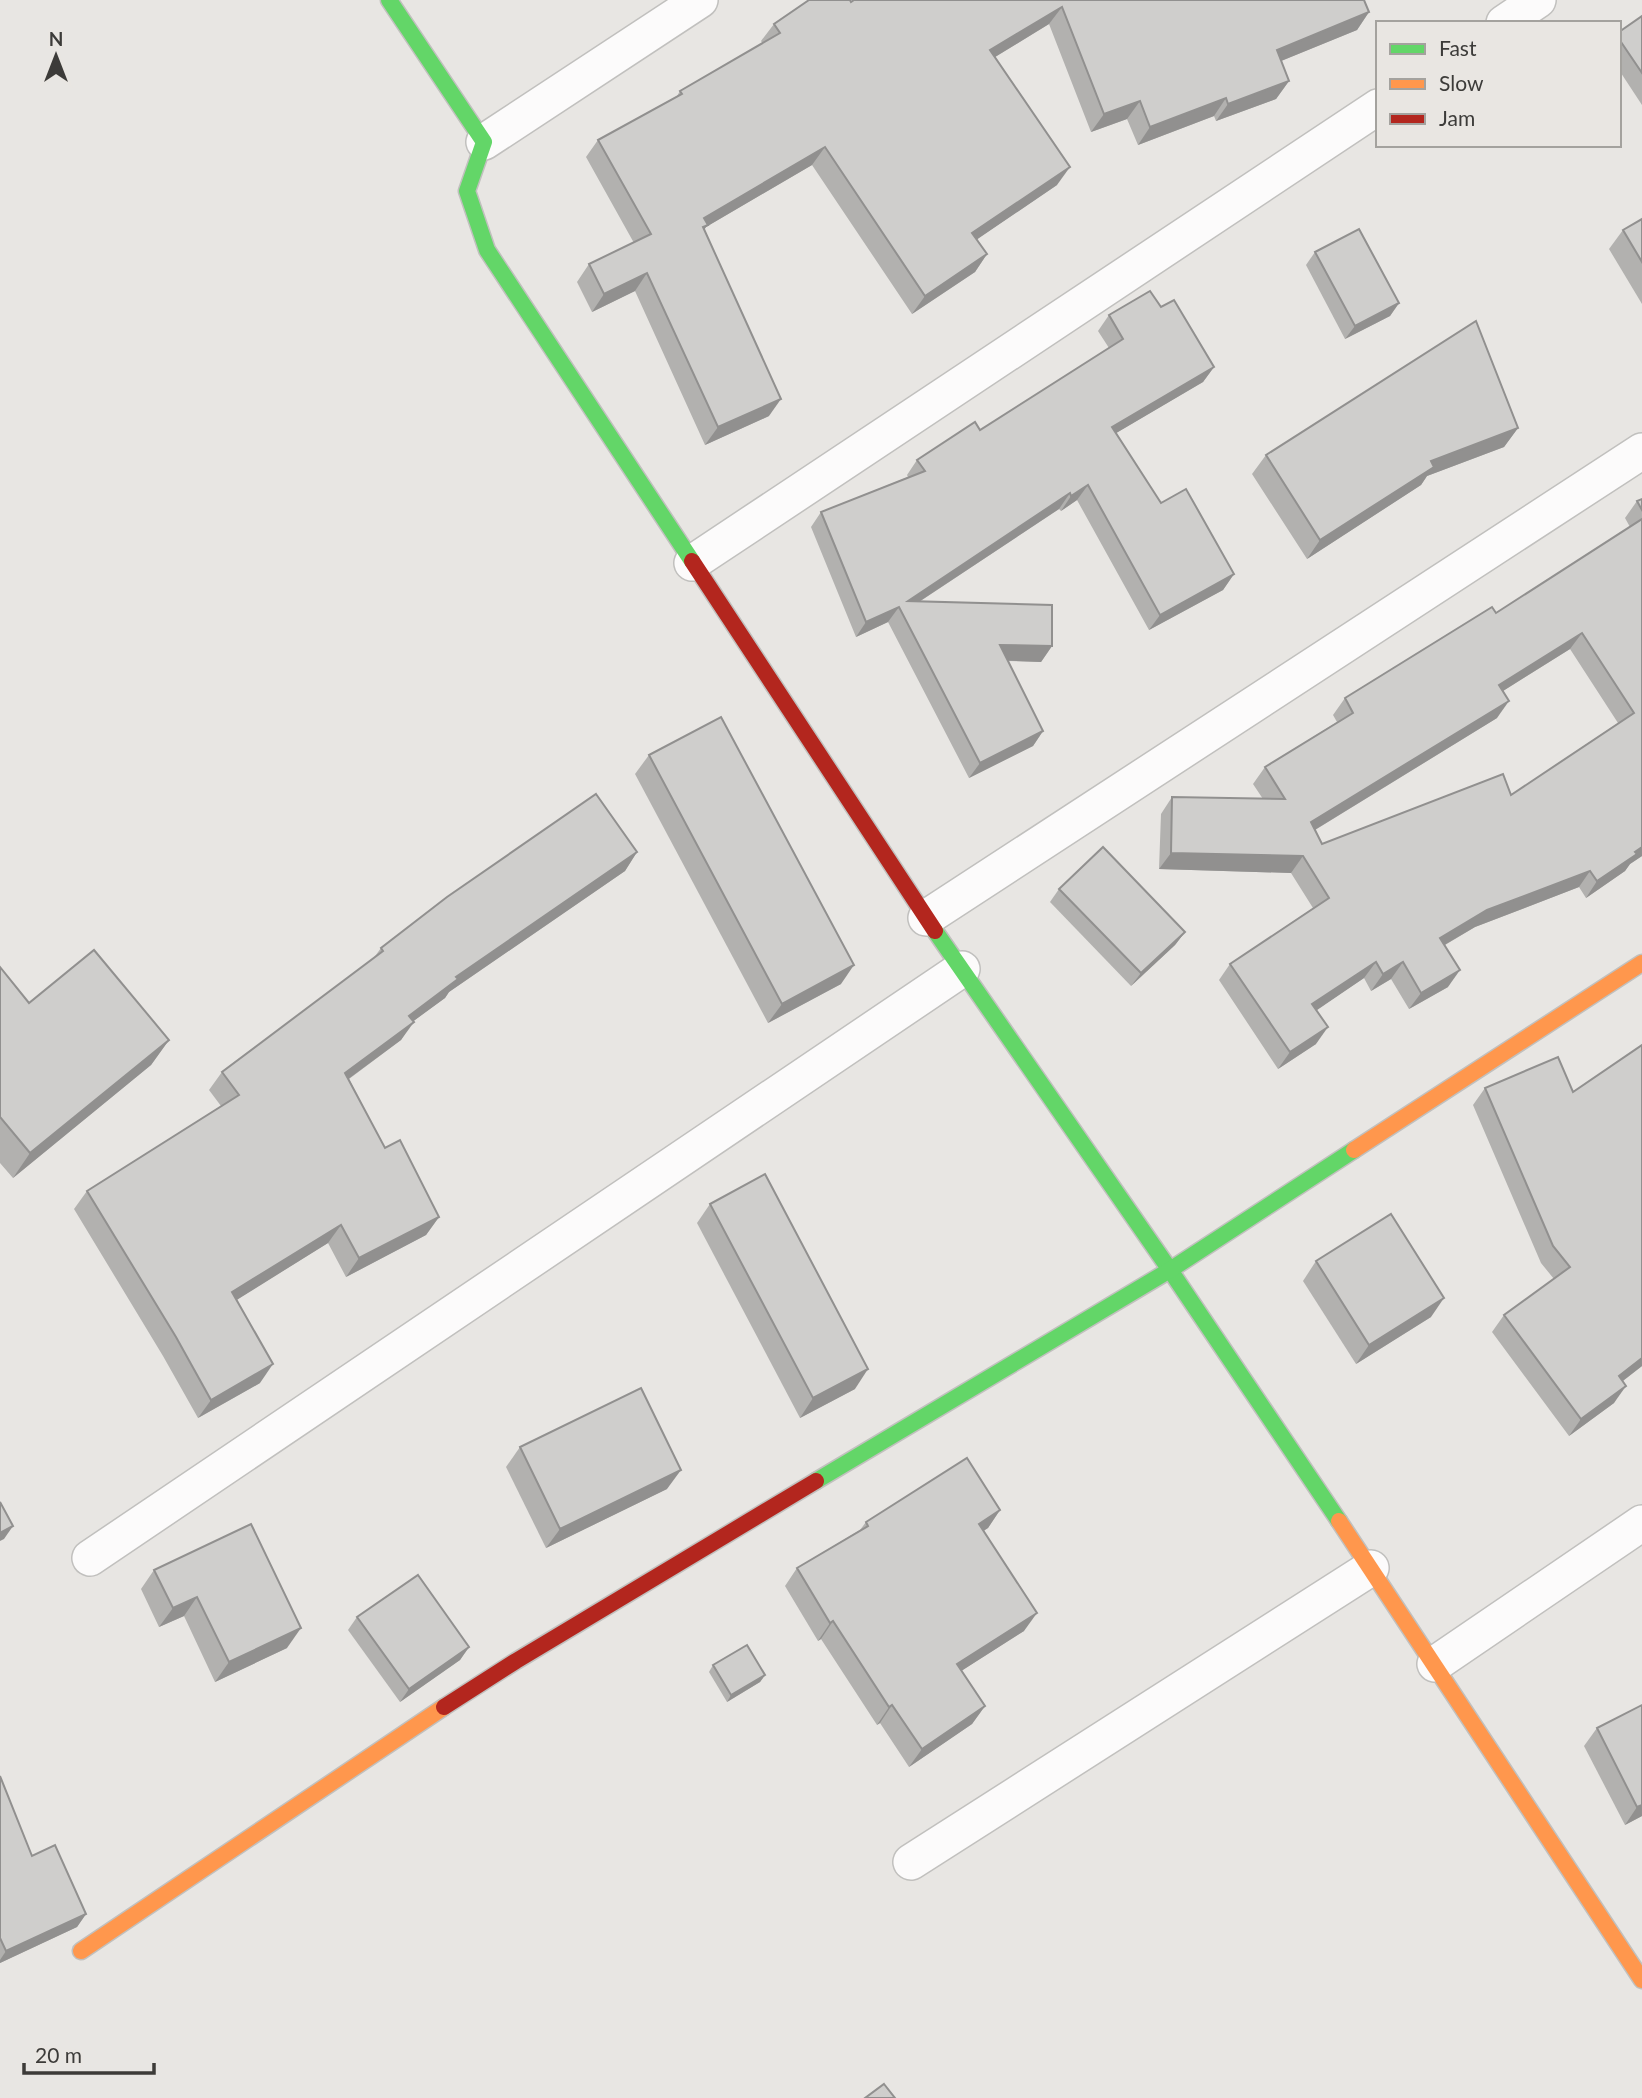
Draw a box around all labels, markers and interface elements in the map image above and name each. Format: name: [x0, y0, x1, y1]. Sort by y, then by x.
north arrow: [21, 21, 91, 91]
legend: [1376, 21, 1621, 147]
text: N: [49, 27, 63, 50]
text: Fast: [1439, 35, 1477, 60]
text: Slow: [1439, 70, 1484, 95]
text: Jam: [1439, 105, 1475, 130]
scale bar: [24, 2032, 154, 2076]
text: 20 m: [35, 2042, 82, 2067]

